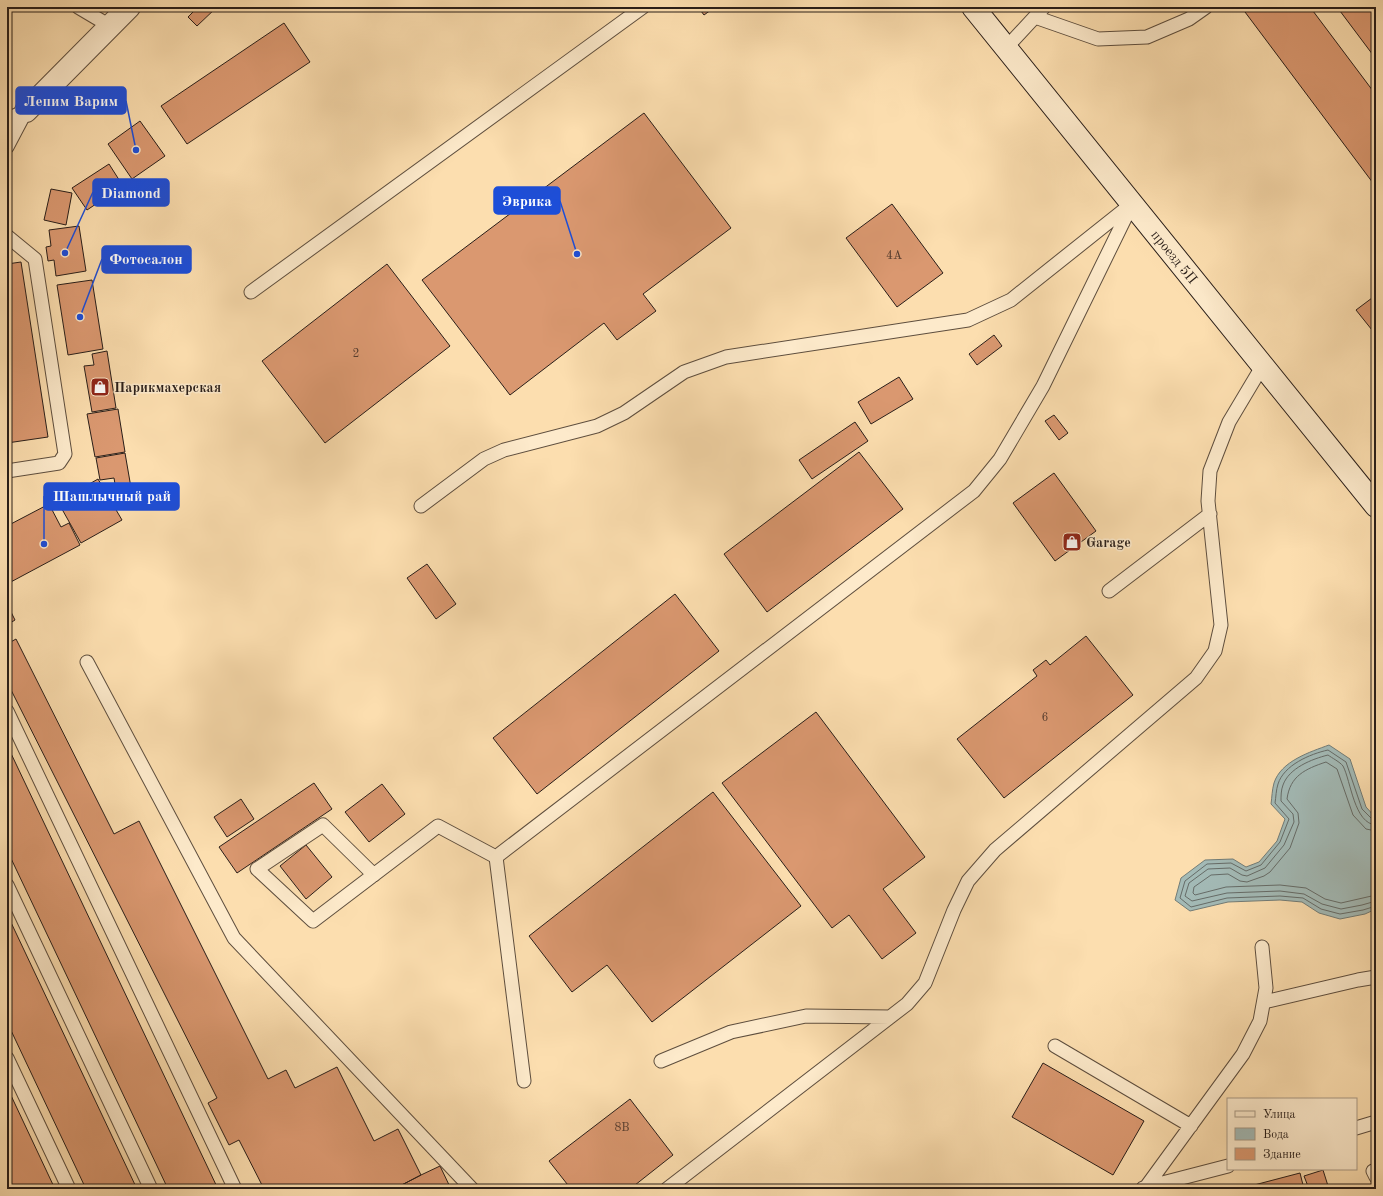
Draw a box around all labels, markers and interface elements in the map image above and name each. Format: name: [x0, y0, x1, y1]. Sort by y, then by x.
callout: Лепим Варим: [16, 87, 126, 114]
text: Лепим Варим: [24, 95, 119, 110]
callout: Diamond: [93, 179, 169, 206]
text: Diamond: [101, 187, 161, 202]
callout: Эврика: [494, 187, 560, 214]
text: Эврика: [502, 195, 552, 210]
street label: проезд 5П: [1148, 228, 1200, 287]
callout: Фотосалон: [102, 246, 191, 273]
house number: 4А: [886, 250, 902, 262]
text: Фотосалон: [109, 253, 183, 268]
house number: 2: [353, 348, 359, 360]
shop icon: Парикмахерская: [89, 376, 111, 398]
place label: Парикмахерская: [114, 381, 221, 395]
callout: Шашлычный рай: [44, 483, 179, 510]
text: Шашлычный рай: [53, 490, 171, 505]
shop icon: Garage: [1061, 531, 1083, 553]
place label: Garage: [1086, 536, 1131, 550]
house number: 6: [1042, 712, 1049, 724]
legend: [1227, 1098, 1357, 1170]
text: Улица: [1263, 1109, 1296, 1121]
house number: 8В: [614, 1122, 630, 1134]
text: Вода: [1263, 1129, 1289, 1141]
text: Здание: [1263, 1149, 1301, 1161]

